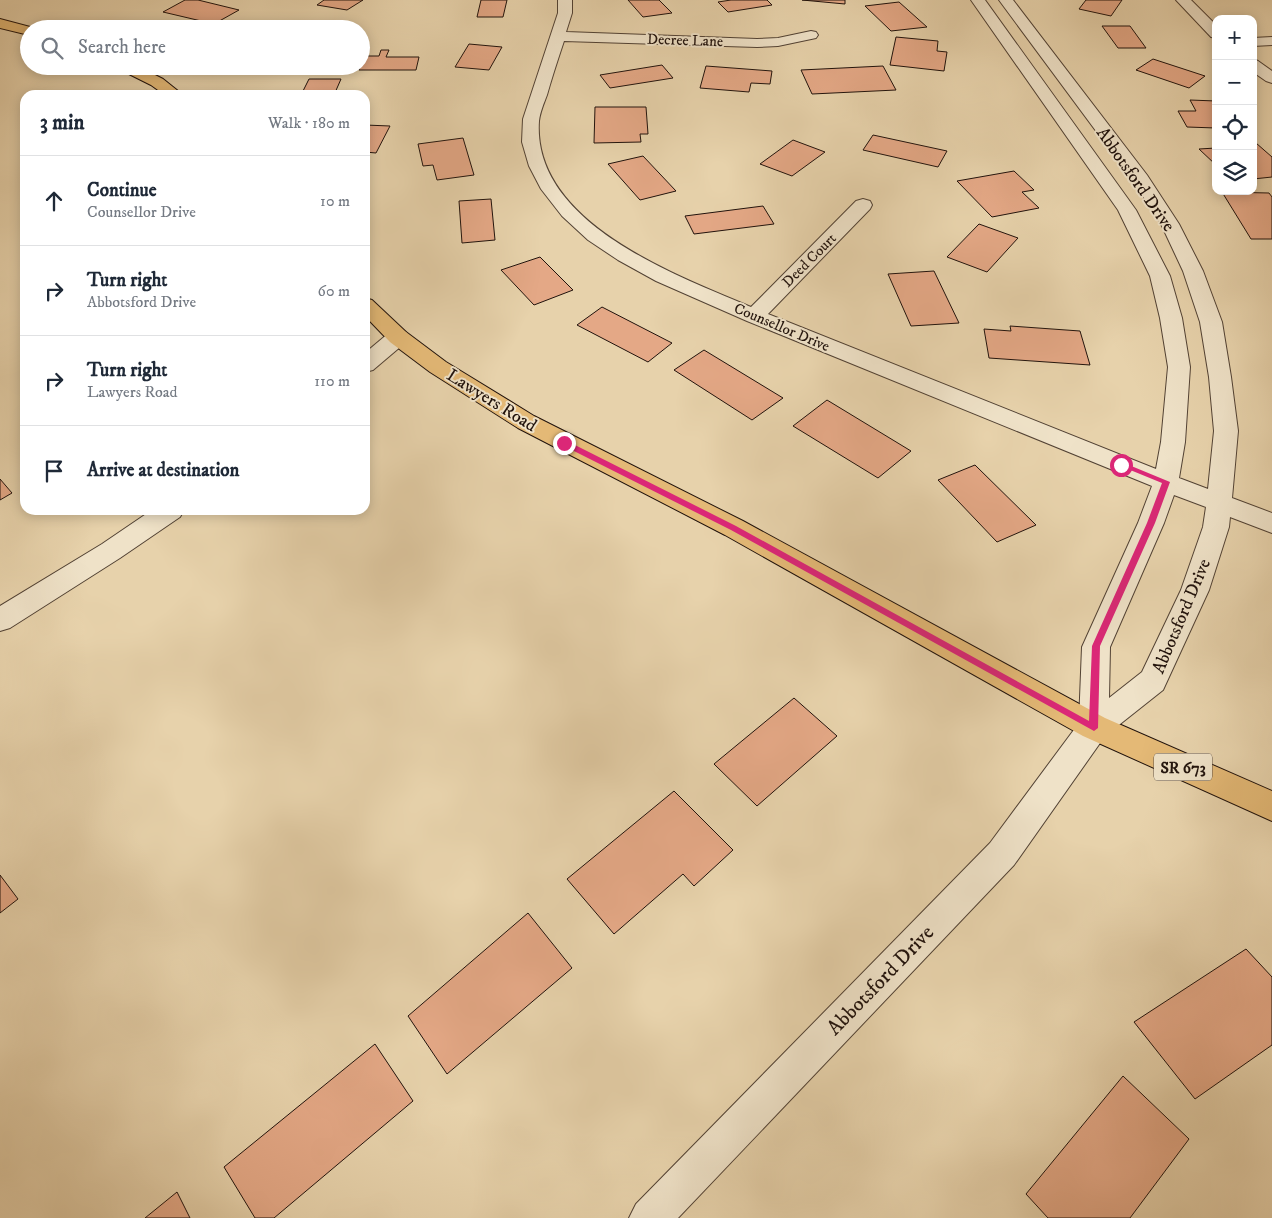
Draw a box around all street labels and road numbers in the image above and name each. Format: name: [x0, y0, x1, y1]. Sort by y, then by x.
street label: Decree Lane: [647, 30, 723, 51]
street label: Abbotsford Drive: [1091, 123, 1179, 236]
street label: Deed Court: [778, 229, 841, 292]
street label: Counsellor Drive: [731, 299, 832, 356]
street label: Lawyers Road: [442, 365, 541, 437]
street label: Abbotsford Drive: [1148, 556, 1216, 677]
road number: SR 673: [1154, 754, 1212, 780]
street label: Abbotsford Drive: [822, 920, 940, 1041]

